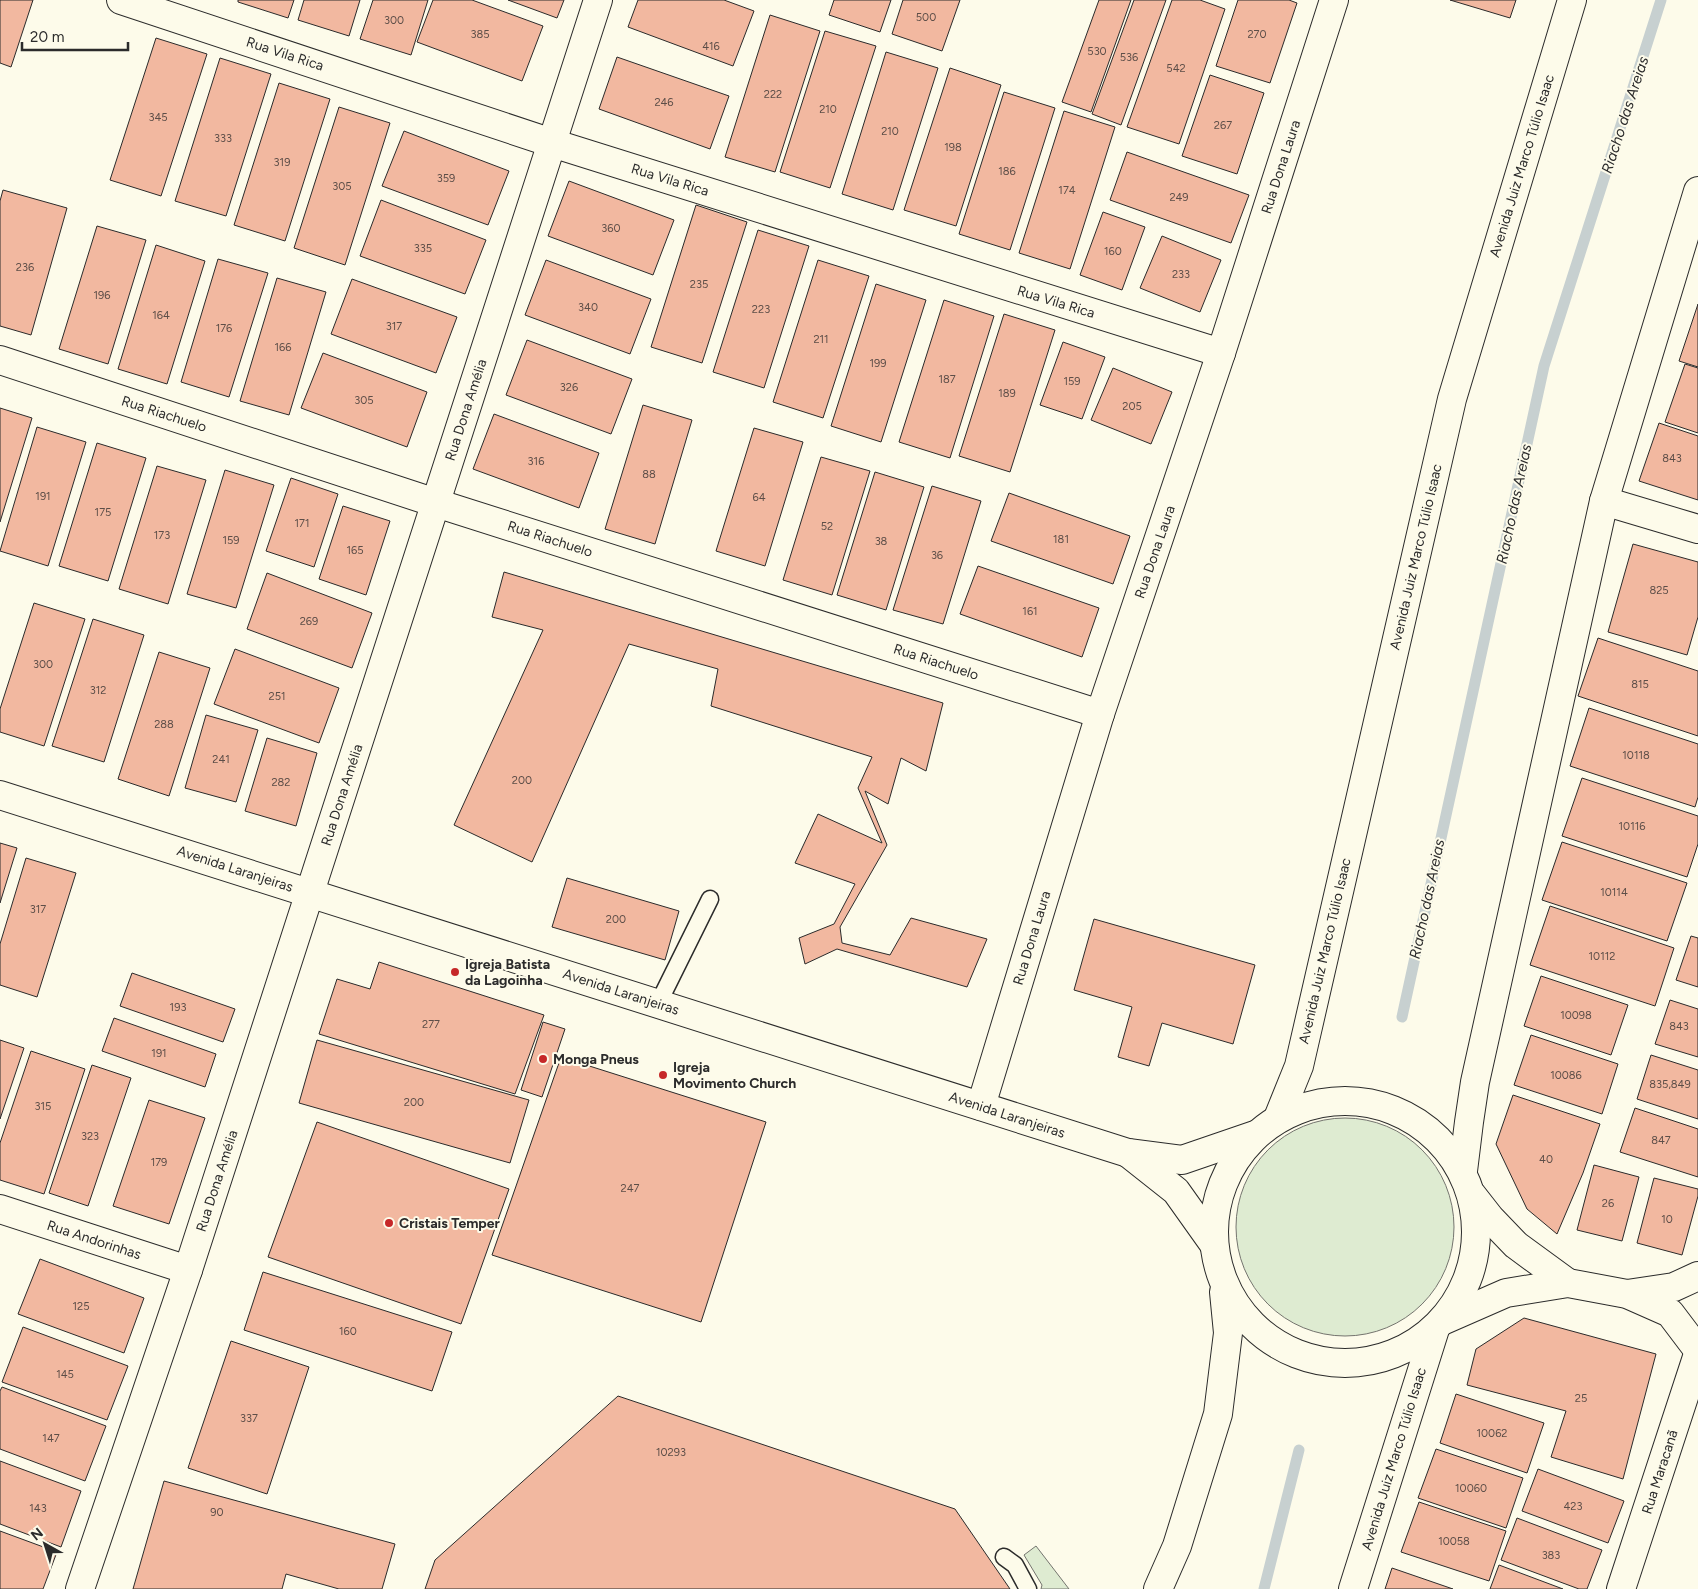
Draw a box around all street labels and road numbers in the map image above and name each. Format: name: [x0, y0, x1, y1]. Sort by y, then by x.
street label: Rua Vila Rica: [244, 33, 326, 75]
street label: Avenida Juiz Marco Túlio Isaac: [1486, 72, 1558, 260]
street label: Rua Dona Laura: [1258, 118, 1304, 216]
street label: Rua Vila Rica: [629, 160, 711, 200]
street label: Rua Vila Rica: [1015, 282, 1097, 322]
street label: Rua Dona Amélia: [442, 357, 490, 463]
street label: Rua Riachuelo: [119, 392, 209, 436]
street label: Avenida Juiz Marco Túlio Isaac: [1386, 462, 1446, 652]
street label: Rua Dona Laura: [1131, 503, 1179, 601]
street label: Rua Riachuelo: [505, 517, 595, 561]
street label: Rua Riachuelo: [891, 640, 981, 684]
street label: Rua Dona Amélia: [318, 742, 366, 848]
street label: Avenida Laranjeiras: [175, 842, 295, 896]
street label: Avenida Juiz Marco Túlio Isaac: [1295, 856, 1355, 1046]
street label: Rua Dona Laura: [1010, 889, 1054, 987]
street label: Avenida Laranjeiras: [561, 965, 681, 1019]
street label: Avenida Laranjeiras: [947, 1088, 1067, 1142]
street label: Rua Dona Amélia: [193, 1128, 241, 1234]
street label: Rua Andorinhas: [45, 1217, 143, 1263]
street label: Avenida Juiz Marco Túlio Isaac: [1358, 1365, 1430, 1553]
street label: Rua Maracanã: [1638, 1428, 1682, 1516]

